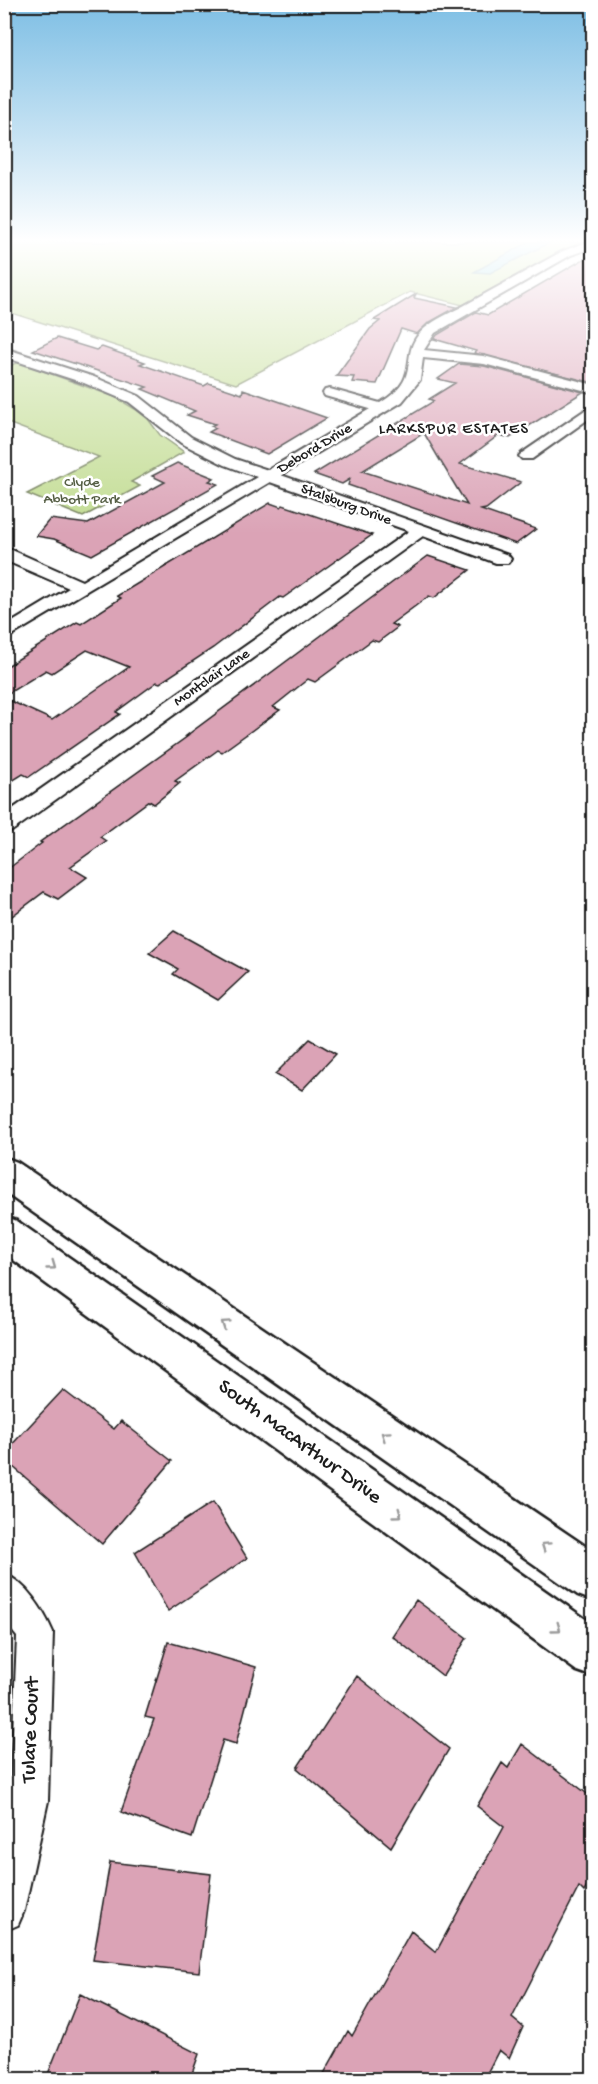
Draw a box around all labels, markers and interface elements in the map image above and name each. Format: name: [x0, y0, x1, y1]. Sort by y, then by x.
street label: Debord Drive: [274, 420, 356, 479]
district label: LARKSPUR ESTATES: [379, 421, 529, 440]
park label: Clyde Abbott Park: [44, 474, 122, 509]
street label: Stalsburg Drive: [298, 480, 394, 530]
street label: Montclair Lane: [170, 645, 254, 711]
one-way arrow: [46, 1259, 57, 1270]
one-way arrow: [220, 1320, 231, 1331]
street label: South MacArthur Drive: [212, 1375, 387, 1512]
one-way arrow: [381, 1431, 392, 1442]
one-way arrow: [392, 1507, 403, 1518]
one-way arrow: [541, 1542, 552, 1553]
one-way arrow: [550, 1620, 561, 1631]
street label: Tulare Court: [18, 1674, 46, 1784]

